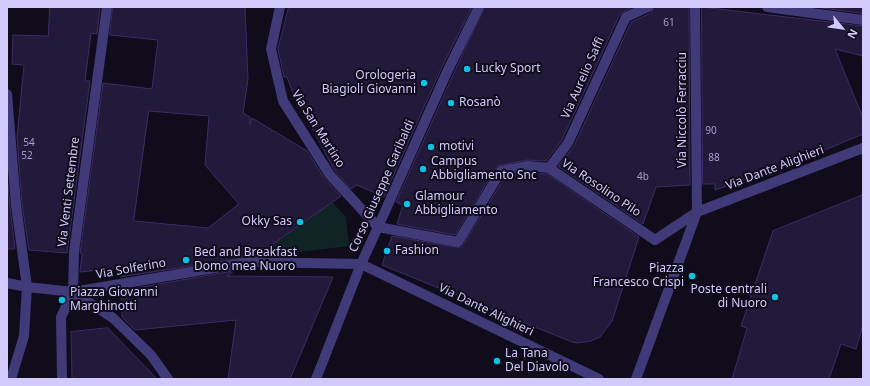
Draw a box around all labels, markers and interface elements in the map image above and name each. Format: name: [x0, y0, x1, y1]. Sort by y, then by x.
north arrow: [822, 8, 862, 48]
house number: 61: [663, 17, 675, 29]
text: N: [844, 27, 862, 42]
street label: Via Aurelio Saffi: [559, 35, 607, 121]
street label: Via Niccolò Ferracciu: [676, 52, 690, 168]
place label: Lucky Sport: [475, 62, 541, 76]
marker: Lucky Sport: [462, 64, 472, 74]
place label: Orologeria Biagioli Giovanni: [322, 69, 416, 97]
marker: Orologeria Biagioli Giovanni: [419, 78, 429, 88]
street label: Via San Martino: [288, 88, 348, 170]
place label: Rosanò: [459, 96, 501, 110]
marker: Rosanò: [446, 98, 456, 108]
street label: Corso Giuseppe Garibaldi: [346, 118, 418, 254]
house number: 90: [705, 125, 717, 137]
street label: Via Venti Settembre: [55, 136, 83, 248]
house number: 54: [23, 137, 35, 149]
place label: motivi: [439, 140, 474, 154]
marker: motivi: [426, 142, 436, 152]
street label: Via Dante Alighieri: [724, 143, 826, 193]
house number: 52: [21, 150, 33, 162]
house number: 88: [708, 152, 720, 164]
place label: Campus Abbigliamento Snc: [431, 155, 537, 183]
street label: Via Rosolino Pilo: [559, 156, 643, 220]
marker: Campus Abbigliamento Snc: [418, 164, 428, 174]
house number: 4b: [637, 171, 649, 183]
place label: Glamour Abbigliamento: [415, 190, 498, 218]
marker: Glamour Abbigliamento: [402, 199, 412, 209]
place label: Okky Sas: [242, 215, 292, 229]
marker: Okky Sas: [295, 217, 305, 227]
place label: Fashion: [395, 244, 439, 258]
place label: Bed and Breakfast Domo mea Nuoro: [194, 246, 297, 274]
marker: Fashion: [382, 246, 392, 256]
marker: Bed and Breakfast Domo mea Nuoro: [181, 255, 191, 265]
street label: Via Solferino: [95, 256, 167, 282]
place label: Piazza Francesco Crispi: [593, 262, 684, 290]
marker: Piazza Francesco Crispi: [687, 271, 697, 281]
street label: Via Dante Alighieri: [436, 281, 536, 339]
place label: Poste centrali di Nuoro: [691, 283, 767, 311]
place label: Piazza Giovanni Marghinotti: [70, 286, 158, 314]
marker: Poste centrali di Nuoro: [770, 292, 780, 302]
marker: Piazza Giovanni Marghinotti: [57, 295, 67, 305]
place label: La Tana Del Diavolo: [505, 347, 569, 375]
marker: La Tana Del Diavolo: [492, 356, 502, 366]

